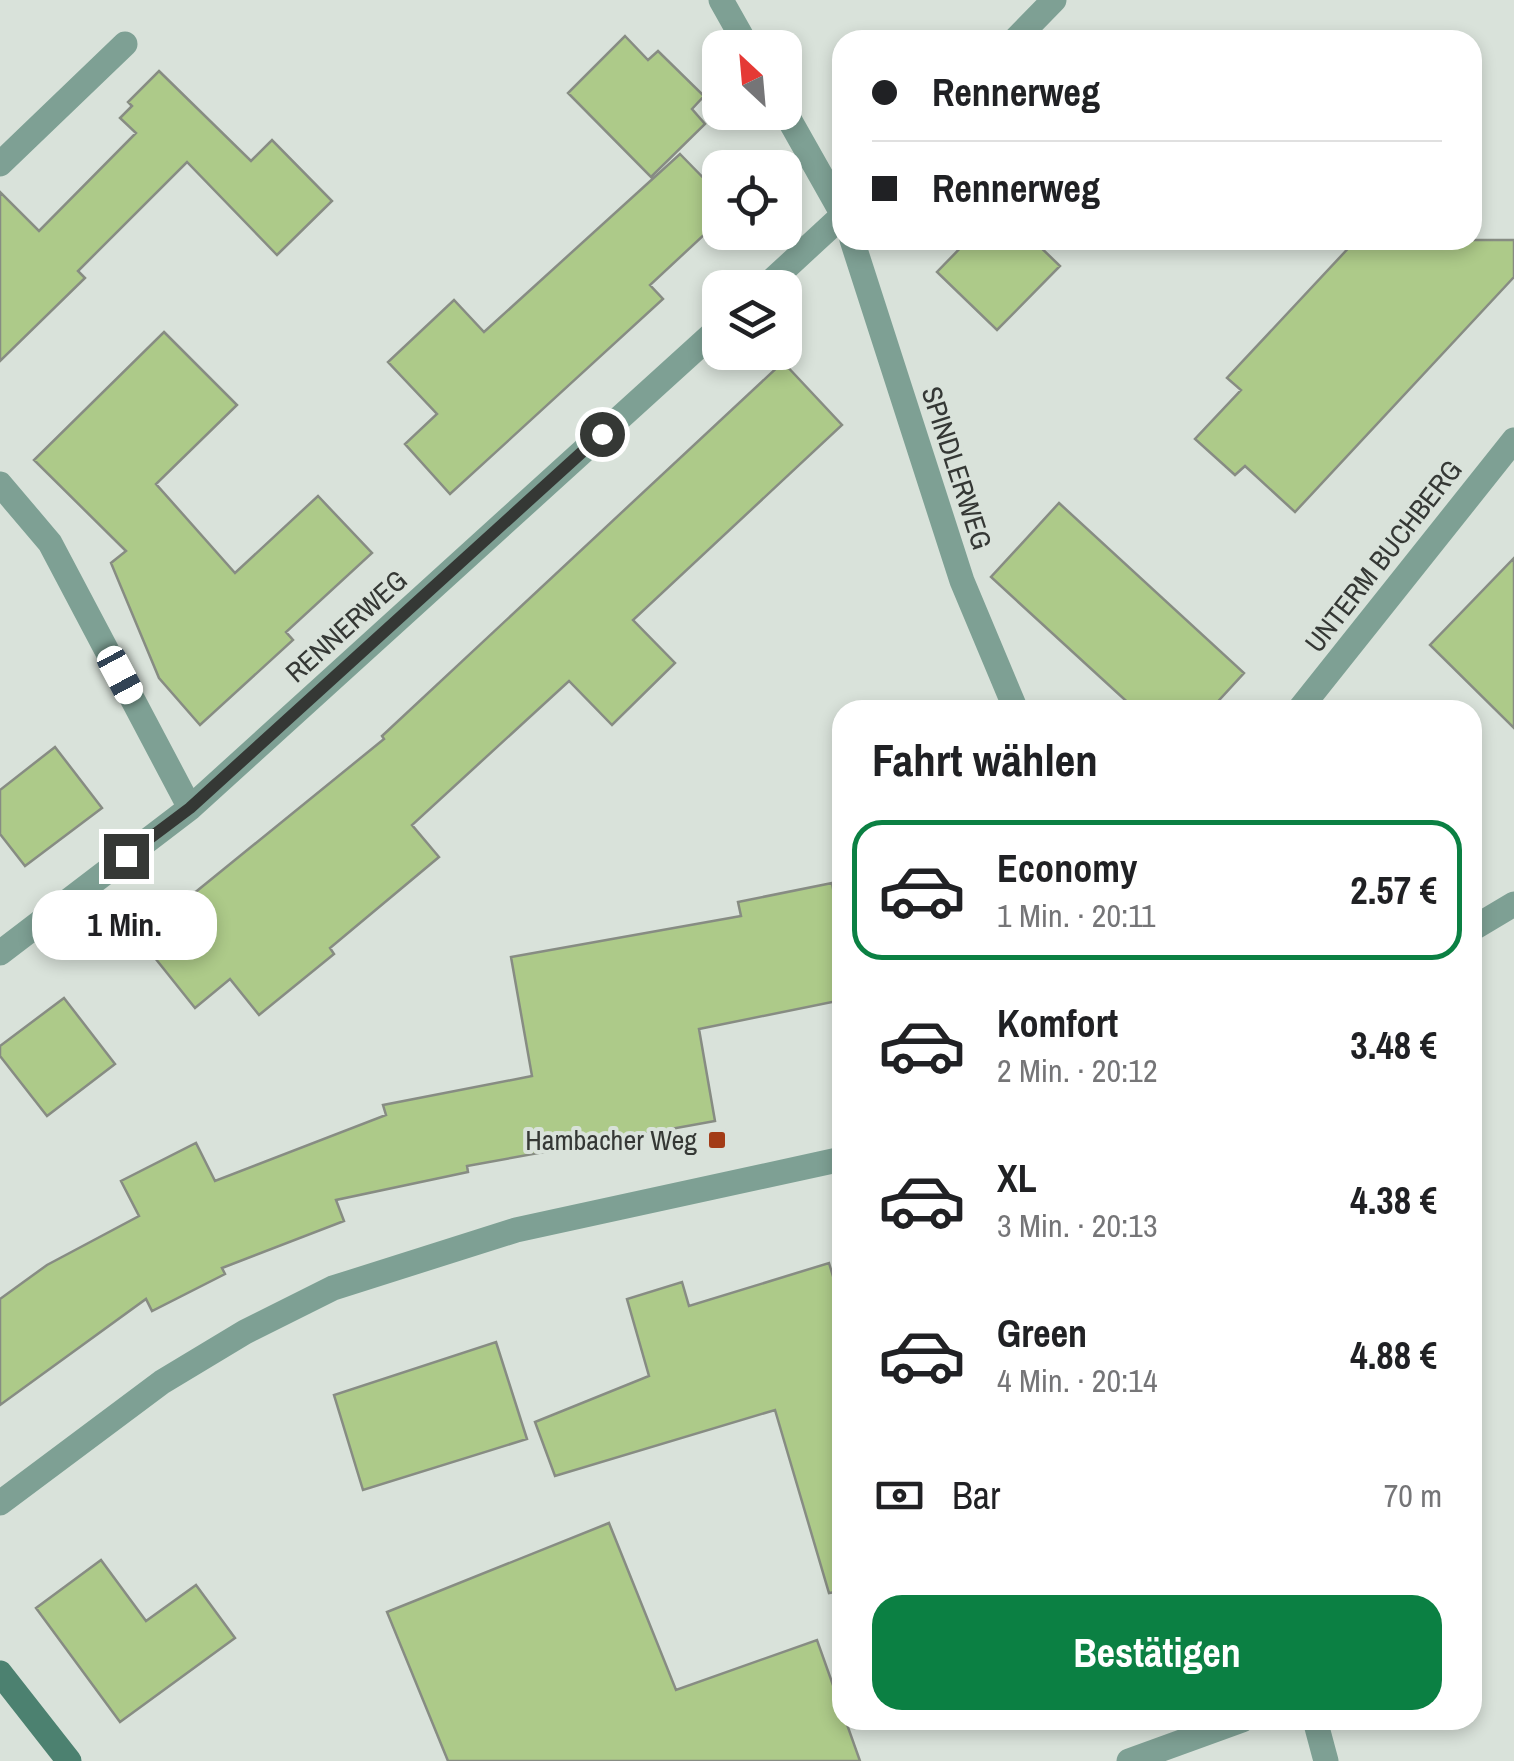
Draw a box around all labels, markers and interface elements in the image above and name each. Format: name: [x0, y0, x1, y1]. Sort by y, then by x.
north arrow: [702, 30, 802, 130]
map controls: [702, 30, 802, 370]
text: Rennerweg: [932, 67, 1100, 118]
button: locate: [702, 150, 802, 250]
text: Rennerweg: [932, 163, 1100, 214]
button: layers: [702, 270, 802, 370]
street label: SPINDLERWEG: [913, 382, 1001, 554]
route start: [580, 412, 625, 457]
street label: UNTERM BUCHBERG: [1296, 452, 1470, 660]
street label: RENNERWEG: [277, 561, 415, 691]
car: [93, 641, 147, 709]
text: Fahrt wählen: [872, 729, 1098, 790]
route end: [104, 834, 149, 879]
text: Economy: [997, 843, 1137, 894]
icon: car: [877, 845, 967, 935]
text: 2.57 €: [1350, 865, 1437, 916]
callout: 1 Min.: [34, 891, 218, 961]
text: 1 Min. · 20:11: [997, 894, 1156, 937]
text: 1 Min.: [87, 903, 162, 946]
text: Komfort: [997, 998, 1118, 1049]
icon: car: [877, 1000, 967, 1090]
text: 3.48 €: [1350, 1020, 1437, 1071]
text: 2 Min. · 20:12: [997, 1049, 1157, 1092]
place label: Hambacher Weg: [525, 1121, 697, 1159]
marker: Hambacher Weg: [706, 1129, 728, 1151]
text: XL: [997, 1153, 1037, 1204]
icon: car: [877, 1155, 967, 1245]
text: 4.38 €: [1350, 1175, 1437, 1226]
text: 3 Min. · 20:13: [997, 1204, 1157, 1247]
text: Green: [997, 1308, 1087, 1359]
icon: car: [877, 1310, 967, 1400]
text: 4.88 €: [1350, 1330, 1437, 1381]
text: 4 Min. · 20:14: [997, 1359, 1157, 1402]
icon: cash: [872, 1468, 927, 1523]
text: Bar: [952, 1470, 1001, 1521]
text: 70 m: [1384, 1474, 1442, 1517]
button: Bestätigen: [872, 1595, 1442, 1710]

